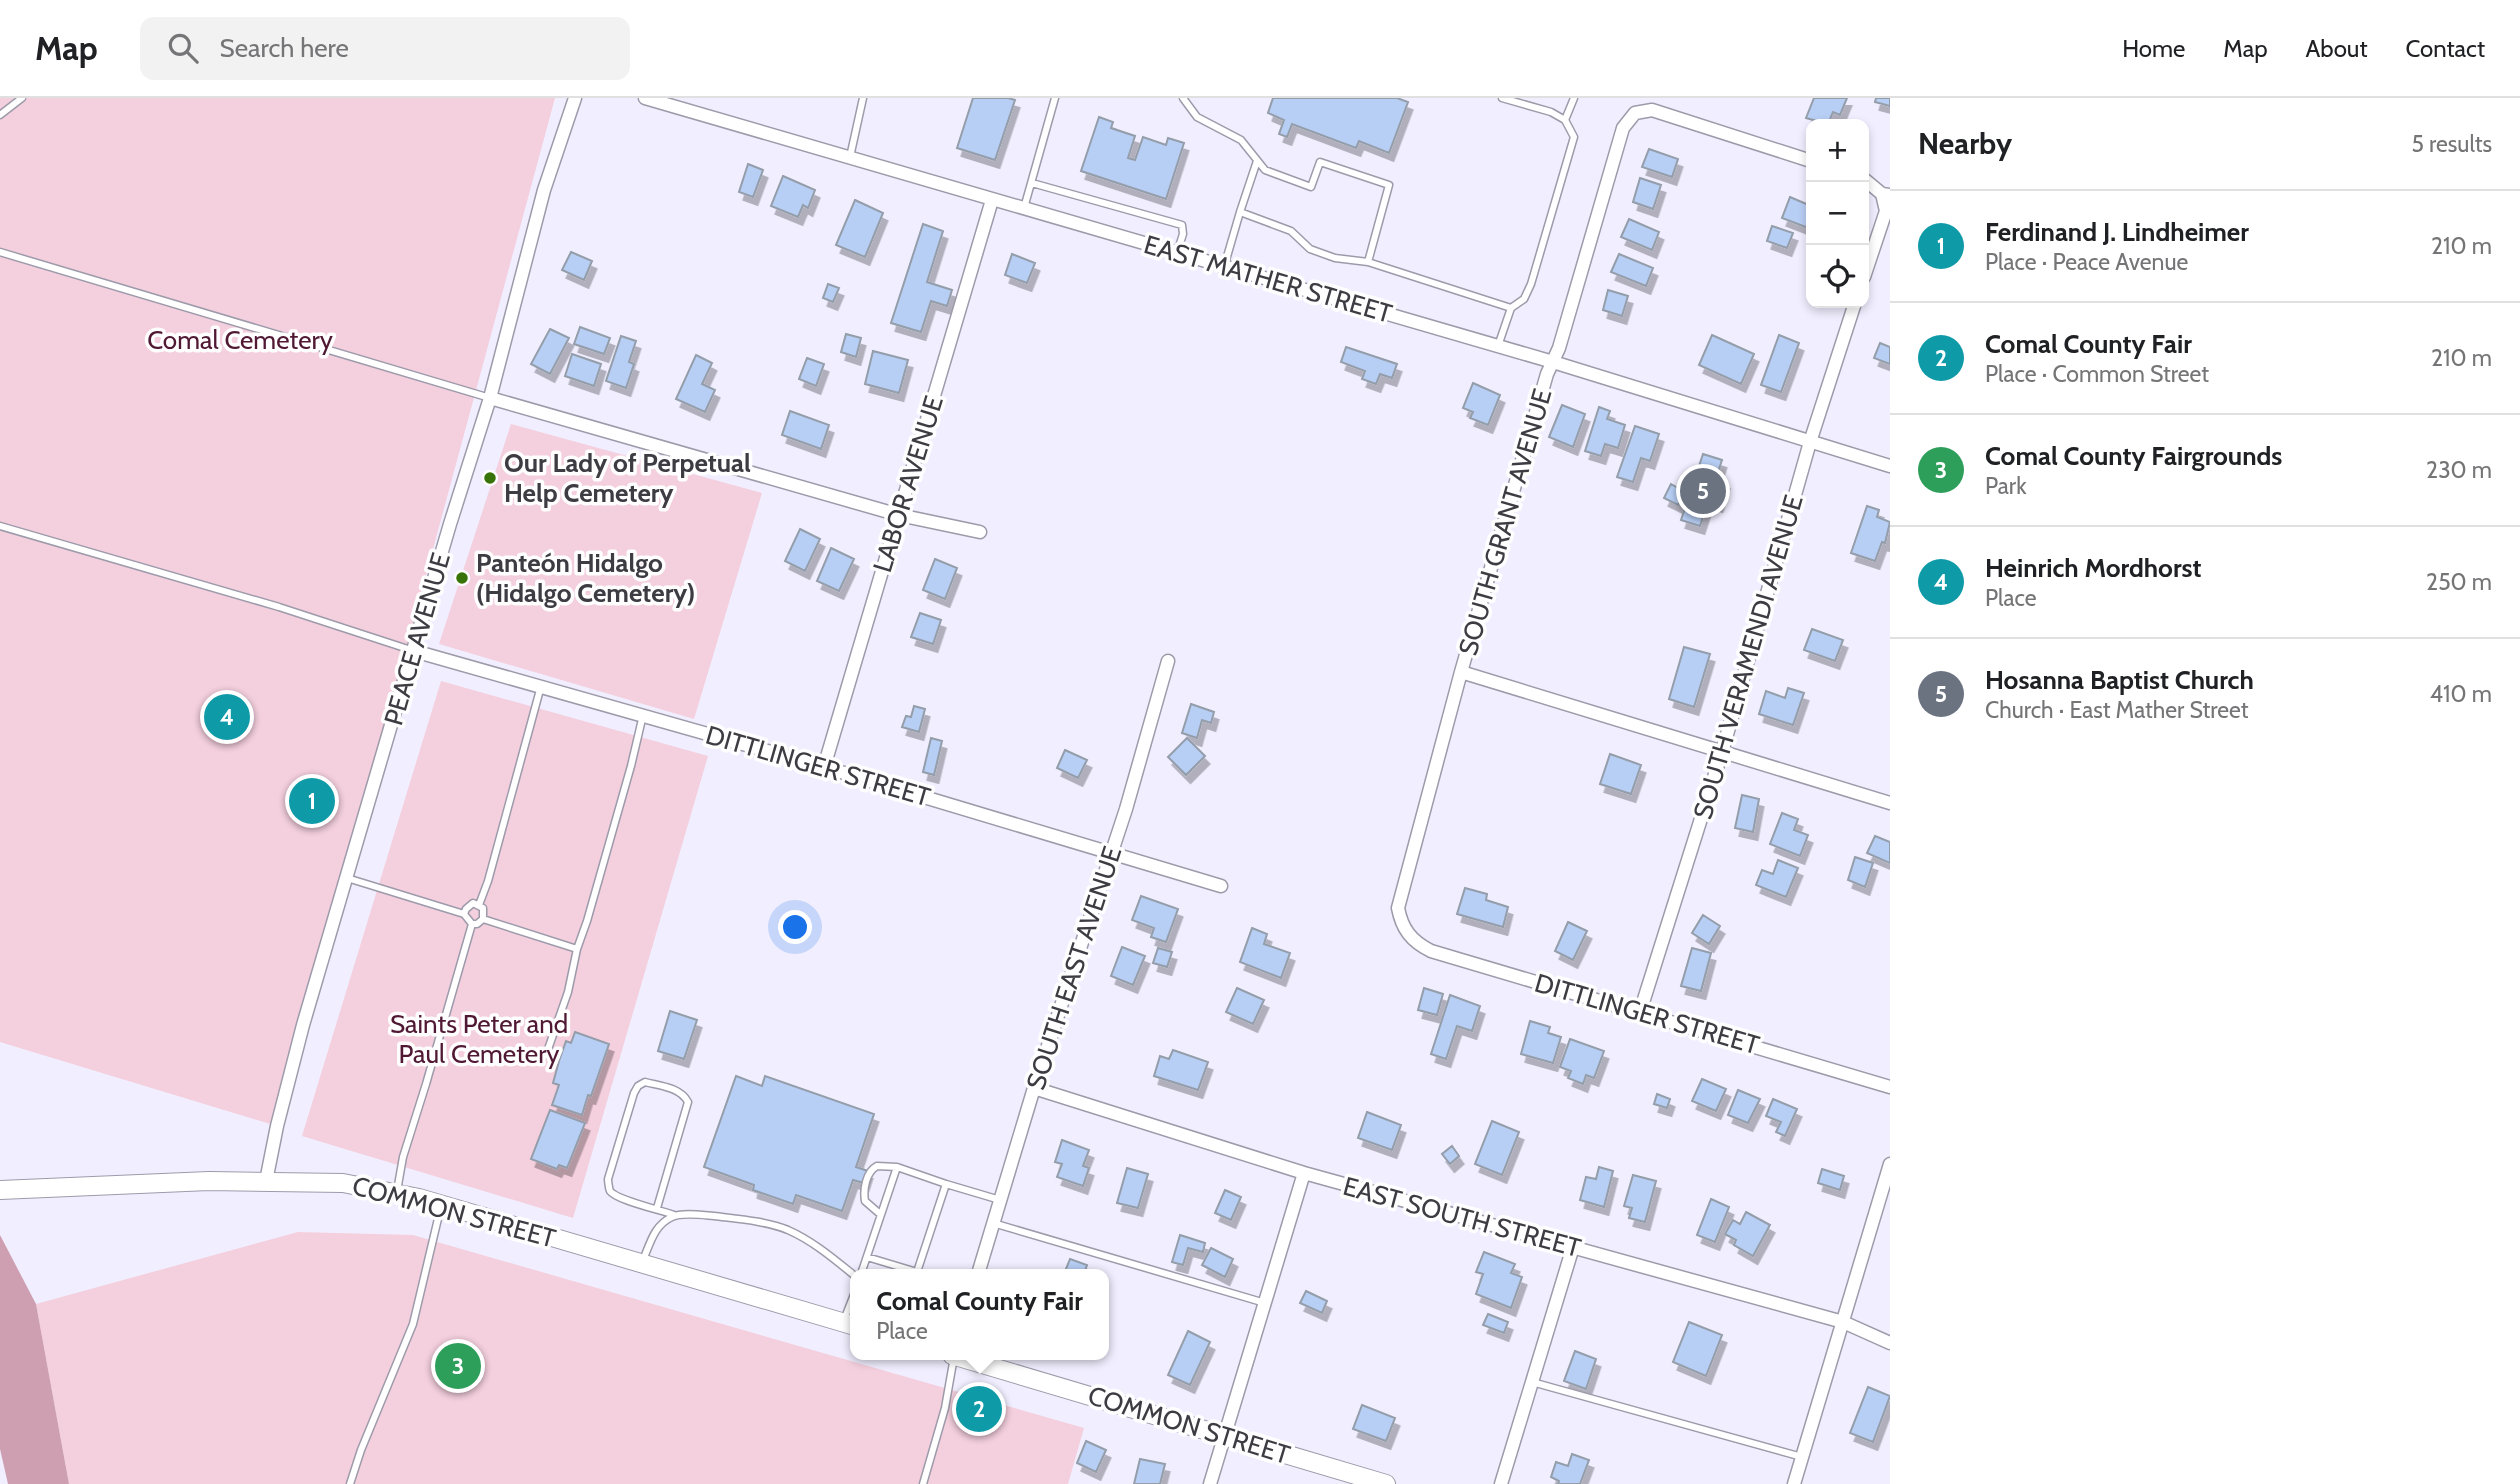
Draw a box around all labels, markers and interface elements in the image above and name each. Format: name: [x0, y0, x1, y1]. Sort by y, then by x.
search box: [140, 17, 630, 80]
text: Map: [35, 28, 98, 68]
icon: search: [164, 29, 202, 67]
text: Search here: [220, 32, 349, 64]
text: Home: [2122, 34, 2185, 63]
text: Map: [2223, 34, 2268, 63]
text: About: [2306, 34, 2368, 63]
text: Contact: [2406, 34, 2485, 63]
map controls: [1806, 119, 1869, 308]
button: +: [1806, 119, 1869, 182]
text: Nearby: [1918, 125, 2012, 162]
text: 5 results: [2411, 130, 2492, 158]
button: −: [1806, 182, 1869, 245]
text: Ferdinand J. Lindheimer: [1985, 216, 2249, 248]
street label: EAST MATHER STREET: [1140, 228, 1396, 330]
text: 1: [1937, 232, 1945, 260]
text: 210 m: [2431, 232, 2492, 260]
button: locate: [1806, 245, 1869, 308]
text: Place · Peace Avenue: [1985, 248, 2188, 276]
park label: Comal Cemetery: [147, 324, 333, 356]
text: Comal County Fair: [1985, 328, 2192, 360]
text: 2: [1935, 344, 1947, 372]
text: 210 m: [2431, 344, 2492, 372]
text: Place · Common Street: [1985, 360, 2209, 388]
street label: SOUTH GRANT AVENUE: [1452, 385, 1558, 659]
street label: LABOR AVENUE: [866, 392, 950, 576]
text: Comal County Fairgrounds: [1985, 440, 2282, 472]
place label: Our Lady of Perpetual Help Cemetery: [504, 447, 751, 509]
text: 3: [1935, 456, 1947, 484]
text: 230 m: [2426, 456, 2492, 484]
pin: 5: [1680, 465, 1726, 517]
marker: Our Lady of Perpetual Help Cemetery: [482, 470, 498, 486]
text: Park: [1985, 472, 2026, 500]
street label: SOUTH VERAMENDI AVENUE: [1686, 491, 1810, 823]
place label: Panteón Hidalgo (Hidalgo Cemetery): [476, 547, 695, 609]
street label: PEACE AVENUE: [377, 549, 457, 729]
text: Heinrich Mordhorst: [1985, 552, 2201, 584]
text: 4: [1934, 568, 1948, 596]
text: 250 m: [2426, 568, 2492, 596]
marker: Panteón Hidalgo (Hidalgo Cemetery): [454, 570, 470, 586]
text: Place: [1985, 584, 2037, 612]
text: Hosanna Baptist Church: [1985, 664, 2254, 696]
text: 5: [1935, 680, 1947, 708]
text: 410 m: [2430, 680, 2492, 708]
pin: 4: [204, 691, 250, 743]
text: Church · East Mather Street: [1985, 696, 2249, 724]
street label: DITTLINGER STREET: [702, 719, 934, 813]
pin: 1: [289, 775, 335, 827]
street label: SOUTH EAST AVENUE: [1020, 842, 1128, 1094]
your location: [778, 910, 812, 944]
street label: DITTLINGER STREET: [1531, 967, 1763, 1061]
park label: Saints Peter and Paul Cemetery: [390, 1008, 568, 1070]
street label: COMMON STREET: [349, 1169, 559, 1255]
street label: EAST SOUTH STREET: [1340, 1170, 1584, 1264]
popup: [850, 1269, 1109, 1360]
text: Comal County Fair: [876, 1285, 1083, 1317]
text: Place: [876, 1317, 928, 1345]
pin: 3: [435, 1340, 481, 1392]
street label: COMMON STREET: [1084, 1379, 1294, 1471]
pin: 2: [956, 1383, 1002, 1435]

